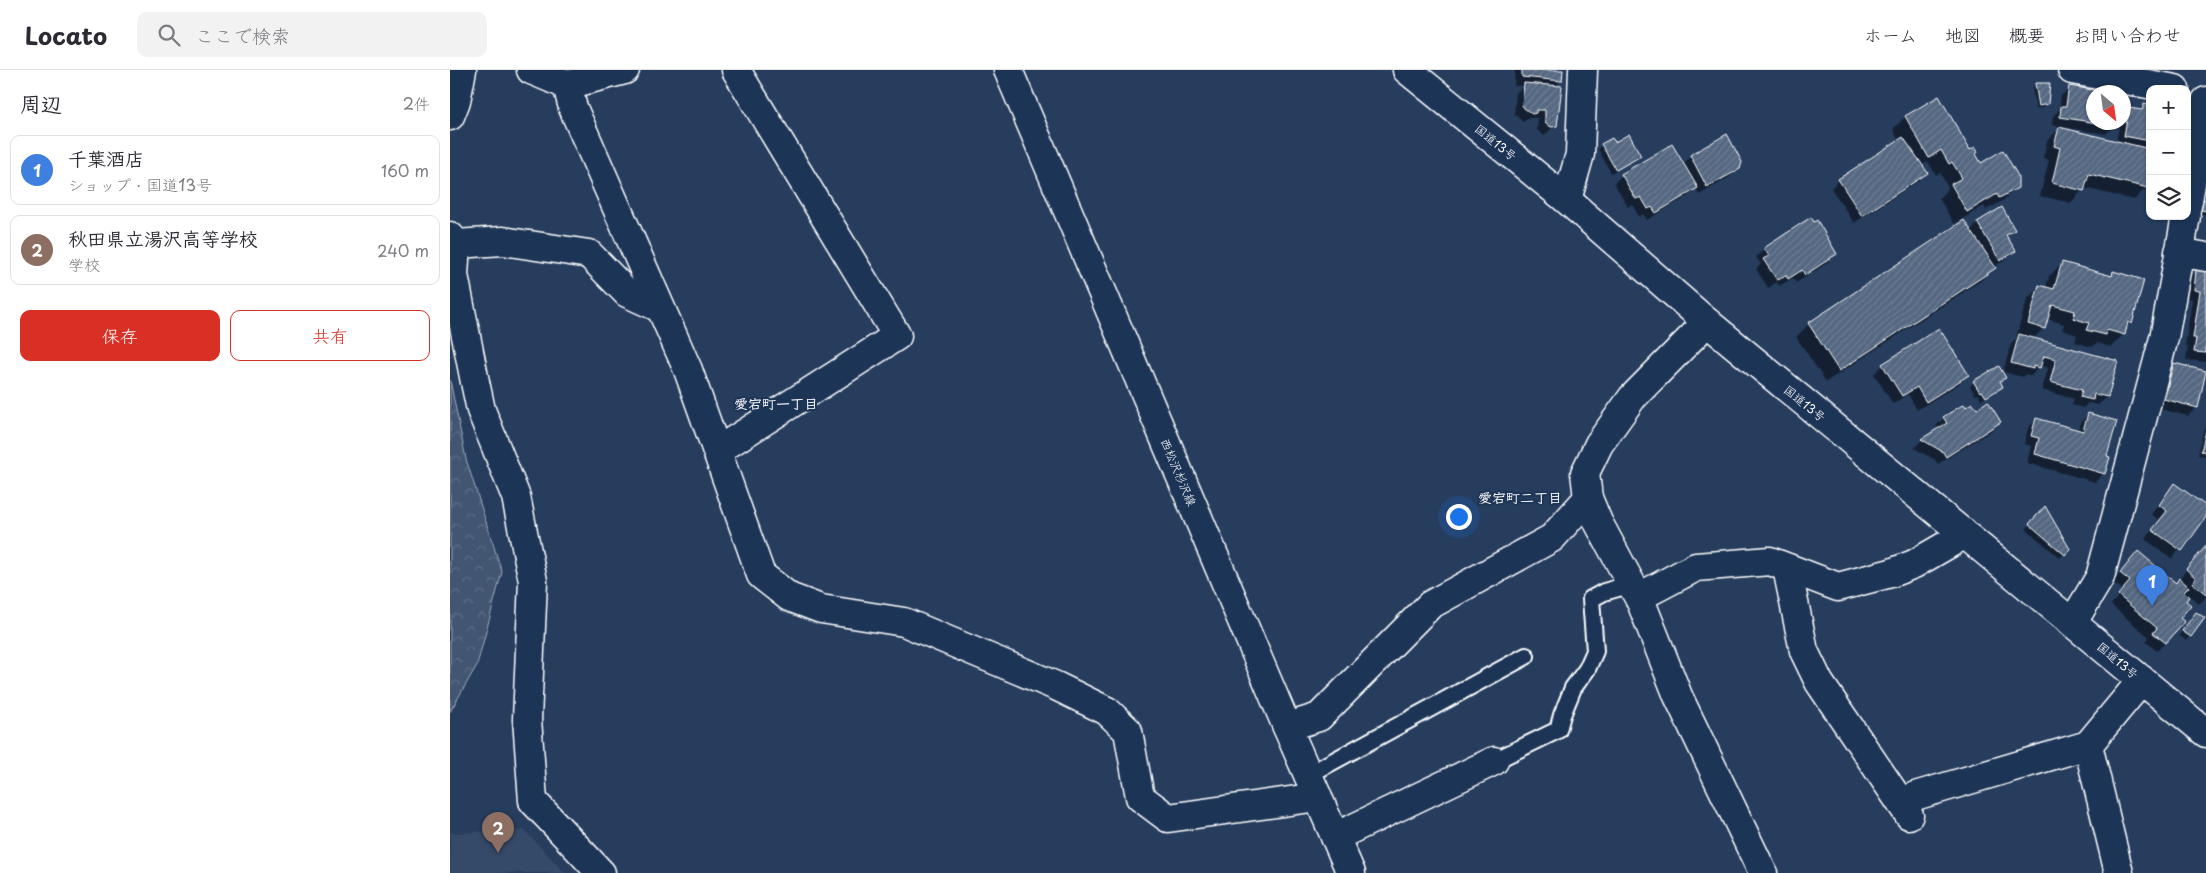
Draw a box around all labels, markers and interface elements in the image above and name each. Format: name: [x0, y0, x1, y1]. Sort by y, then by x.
search box: [137, 12, 487, 57]
text: Locato: [25, 17, 107, 53]
icon: search: [155, 21, 183, 49]
text: ここで検索: [195, 21, 290, 49]
text: ホーム: [1864, 21, 1917, 48]
text: 地図: [1945, 21, 1981, 48]
text: 概要: [2009, 21, 2045, 48]
text: お問い合わせ: [2073, 21, 2181, 48]
north arrow: [2086, 85, 2131, 130]
map controls: [2146, 85, 2191, 220]
button: +: [2146, 85, 2191, 130]
text: 周辺: [20, 87, 62, 119]
text: 2件: [403, 91, 430, 115]
street label: 国道13号: [1471, 119, 1521, 165]
button: −: [2146, 130, 2191, 175]
text: 千葉酒店: [68, 144, 144, 172]
text: 1: [33, 158, 41, 182]
text: 160 m: [381, 158, 429, 182]
text: ショップ · 国道13号: [68, 172, 212, 196]
button: layers: [2146, 175, 2191, 220]
text: 秋田県立湯沢高等学校: [68, 224, 258, 252]
text: 2: [31, 238, 43, 262]
text: 240 m: [377, 238, 429, 262]
text: 学校: [68, 252, 100, 276]
button: 保存: [20, 310, 220, 361]
button: 共有: [230, 310, 430, 361]
street label: 国道13号: [1780, 380, 1830, 426]
district label: 愛宕町一丁目: [734, 393, 818, 414]
street label: 西松沢杉沢線: [1157, 435, 1201, 509]
district label: 愛宕町二丁目: [1478, 487, 1562, 508]
your location: [1446, 504, 1472, 530]
pin: 1: [2136, 565, 2168, 606]
street label: 国道13号: [2093, 637, 2143, 683]
pin: 2: [482, 812, 514, 853]

